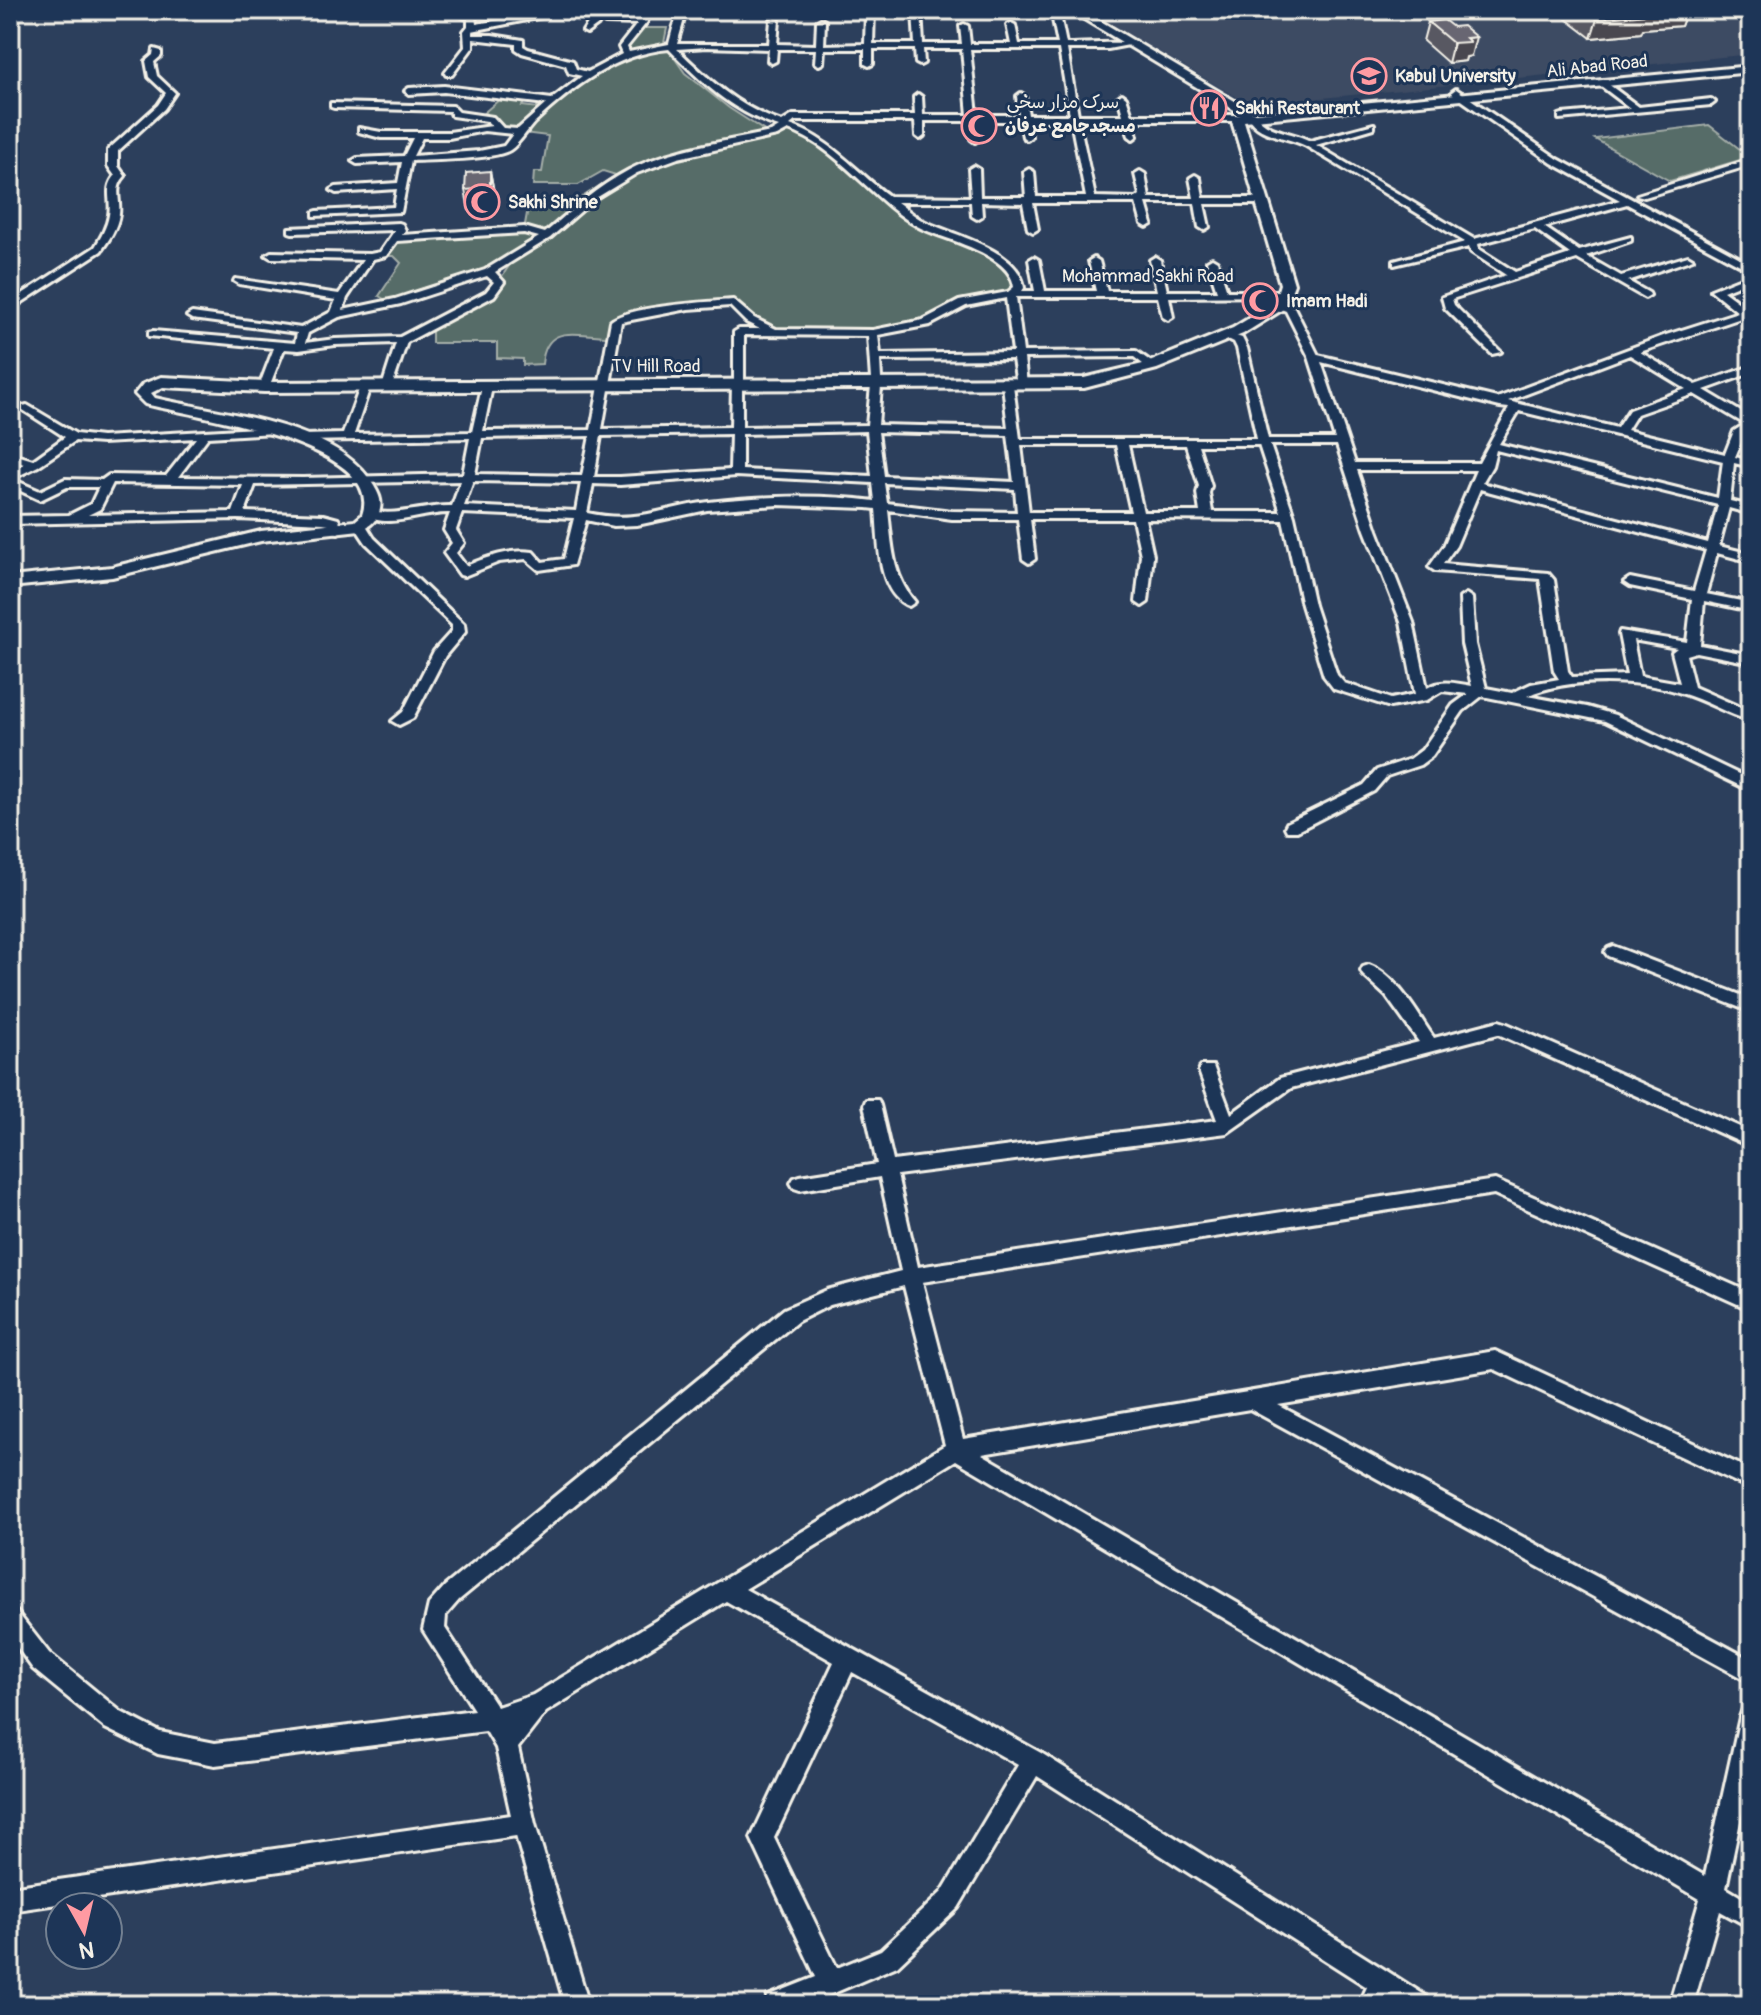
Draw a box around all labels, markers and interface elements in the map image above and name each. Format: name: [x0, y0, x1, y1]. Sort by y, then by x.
street label: Ali Abad Road: [1545, 50, 1649, 83]
school or university icon: Kabul University: [1350, 57, 1388, 95]
place label: Kabul University: [1395, 65, 1516, 88]
restaurant icon: Sakhi Restaurant: [1190, 89, 1228, 127]
street label: سرک مزار سخی: [1007, 91, 1119, 114]
place label: Sakhi Restaurant: [1235, 97, 1361, 120]
mosque icon: مسجدجامع عرفان: [960, 107, 998, 145]
place label: مسجدجامع عرفان: [1005, 115, 1136, 139]
mosque icon: Sakhi Shrine: [463, 183, 501, 221]
place label: Sakhi Shrine: [508, 191, 599, 214]
street label: Mohammad Sakhi Road: [1062, 265, 1234, 288]
mosque icon: Imam Hadi: [1241, 282, 1279, 320]
place label: Imam Hadi: [1286, 290, 1367, 313]
street label: TV Hill Road: [611, 355, 701, 378]
north arrow: [44, 1891, 124, 1971]
text: N: [77, 1935, 96, 1965]

